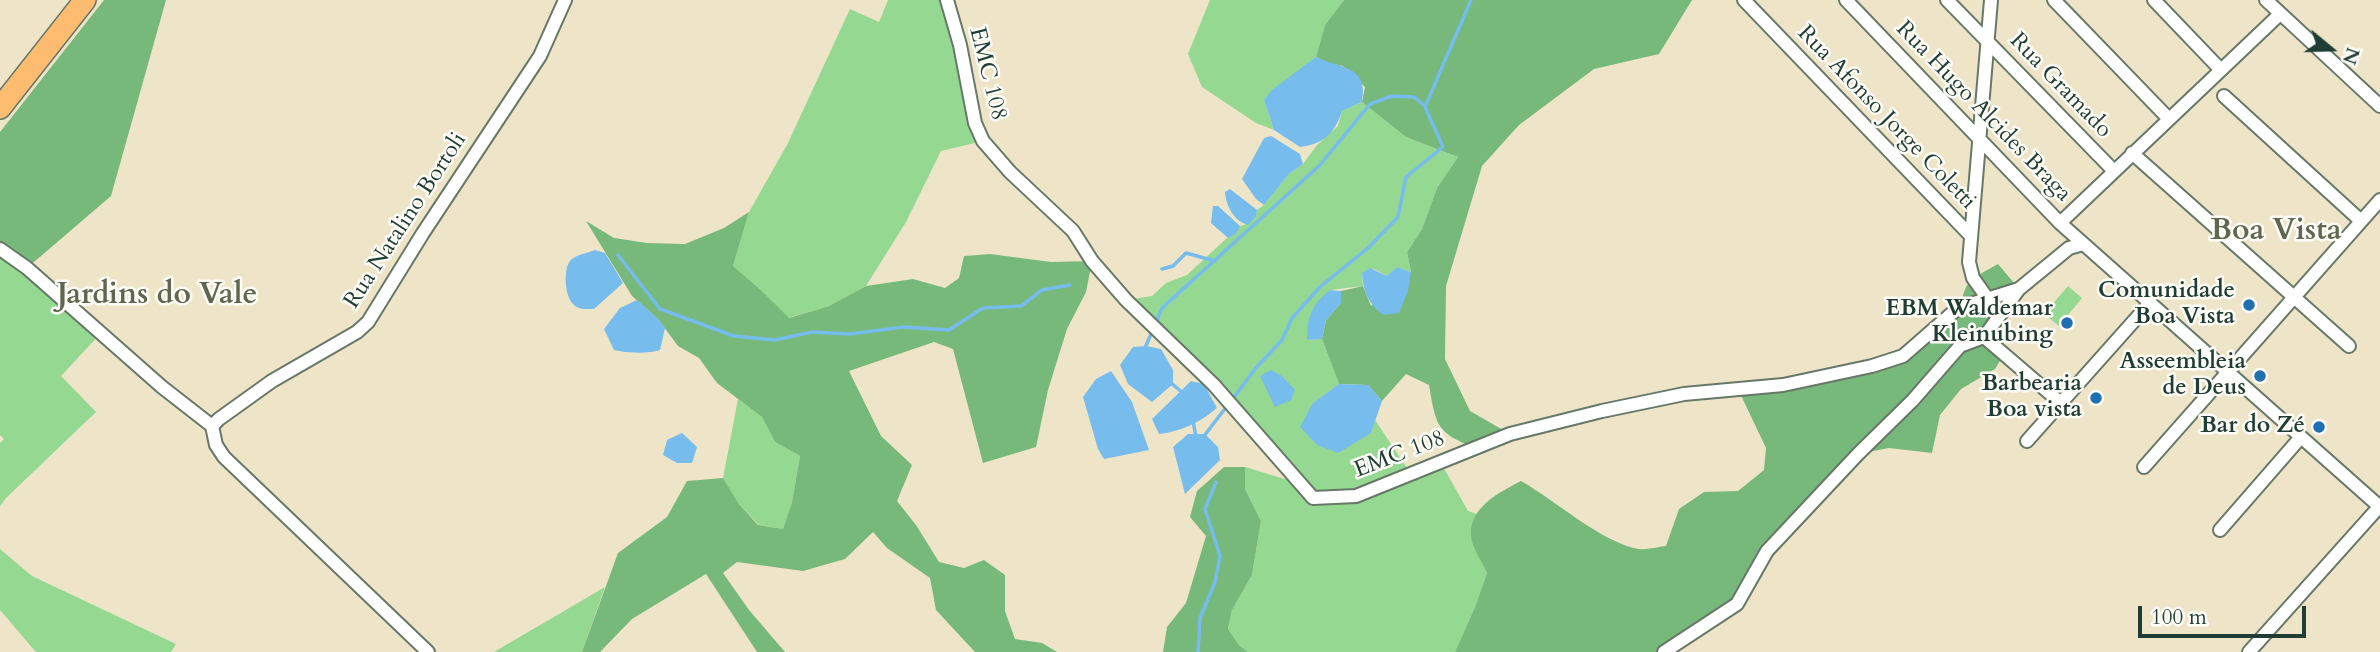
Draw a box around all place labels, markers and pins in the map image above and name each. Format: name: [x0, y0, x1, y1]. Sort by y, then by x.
place label: Comunidade Boa Vista: [2098, 278, 2235, 332]
place label: EBM Waldemar Kleinubing: [1885, 296, 2053, 350]
marker: Comunidade Boa Vista: [2241, 297, 2257, 313]
marker: EBM Waldemar Kleinubing: [2059, 315, 2075, 331]
place label: Asseembleia de Deus: [2119, 349, 2246, 403]
marker: Asseembleia de Deus: [2252, 368, 2268, 384]
place label: Barbearia Boa vista: [1981, 371, 2082, 425]
marker: Barbearia Boa vista: [2088, 390, 2104, 406]
place label: Bar do Zé: [2200, 413, 2305, 441]
marker: Bar do Zé: [2311, 419, 2327, 435]

